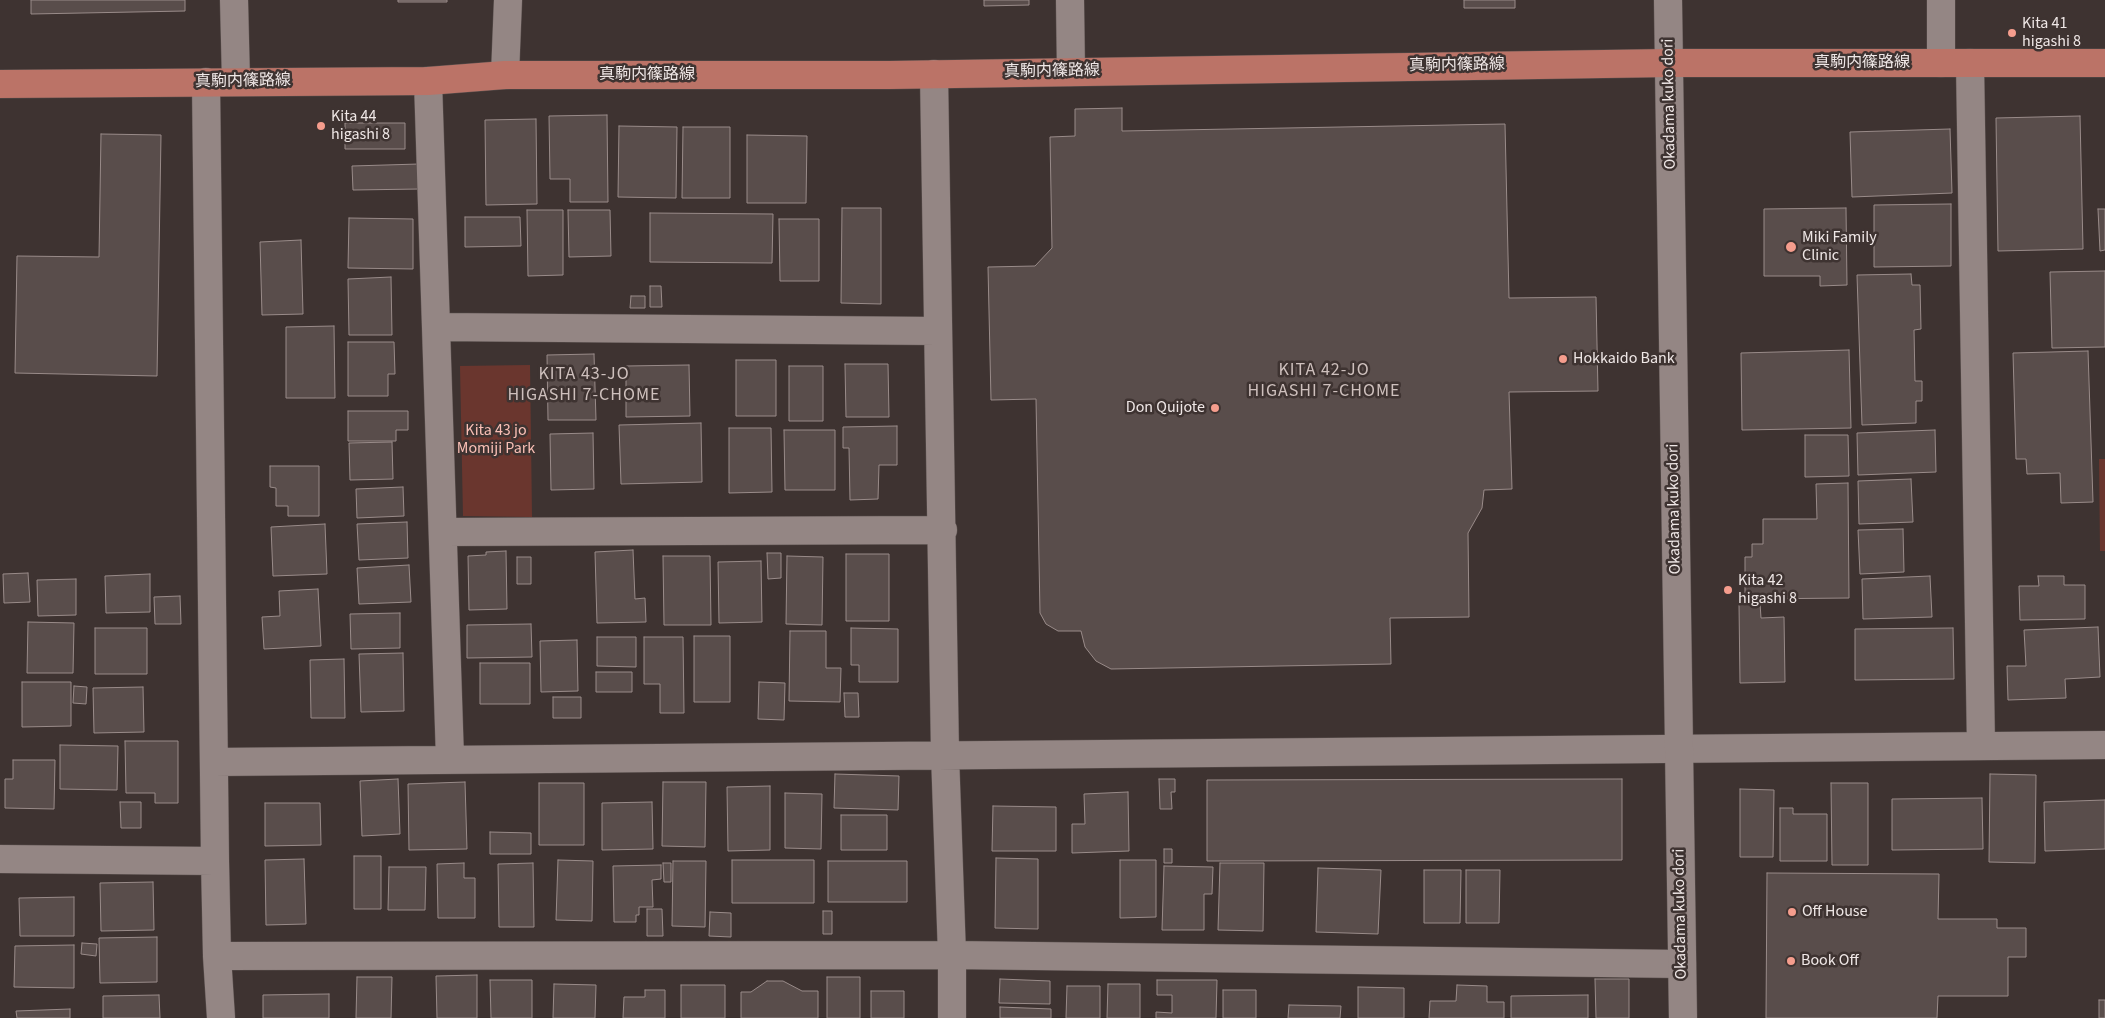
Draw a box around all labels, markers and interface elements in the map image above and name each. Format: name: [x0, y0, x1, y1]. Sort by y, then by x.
place label: Kita 41 higashi 8: [2022, 14, 2081, 52]
marker: Kita 41 higashi 8: [2006, 27, 2018, 39]
street label: Okadama kuko dori: [1659, 38, 1681, 170]
street label: 真駒内篠路線: [1814, 53, 1910, 73]
street label: 真駒内篠路線: [1409, 56, 1505, 76]
street label: 真駒内篠路線: [1004, 62, 1100, 82]
street label: 真駒内篠路線: [599, 65, 695, 85]
street label: 真駒内篠路線: [195, 72, 291, 92]
place label: Kita 44 higashi 8: [331, 107, 390, 145]
marker: Kita 44 higashi 8: [315, 120, 327, 132]
place label: Miki Family Clinic: [1802, 228, 1877, 266]
marker: Miki Family Clinic: [1784, 240, 1798, 254]
place label: Hokkaido Bank: [1573, 349, 1675, 369]
marker: Hokkaido Bank: [1557, 353, 1569, 365]
district label: KITA 42-JO HIGASHI 7-CHOME: [1246, 360, 1402, 402]
district label: KITA 43-JO HIGASHI 7-CHOME: [506, 364, 662, 406]
place label: Don Quijote: [1126, 398, 1205, 418]
marker: Don Quijote: [1209, 402, 1221, 414]
park label: Kita 43 jo Momiji Park: [457, 421, 535, 459]
street label: Okadama kuko dori: [1664, 443, 1686, 575]
place label: Kita 42 higashi 8: [1738, 571, 1797, 609]
marker: Kita 42 higashi 8: [1722, 584, 1734, 596]
street label: Okadama kuko dori: [1670, 848, 1692, 980]
place label: Off House: [1802, 902, 1868, 922]
marker: Off House: [1786, 906, 1798, 918]
place label: Book Off: [1801, 951, 1859, 971]
marker: Book Off: [1785, 955, 1797, 967]

